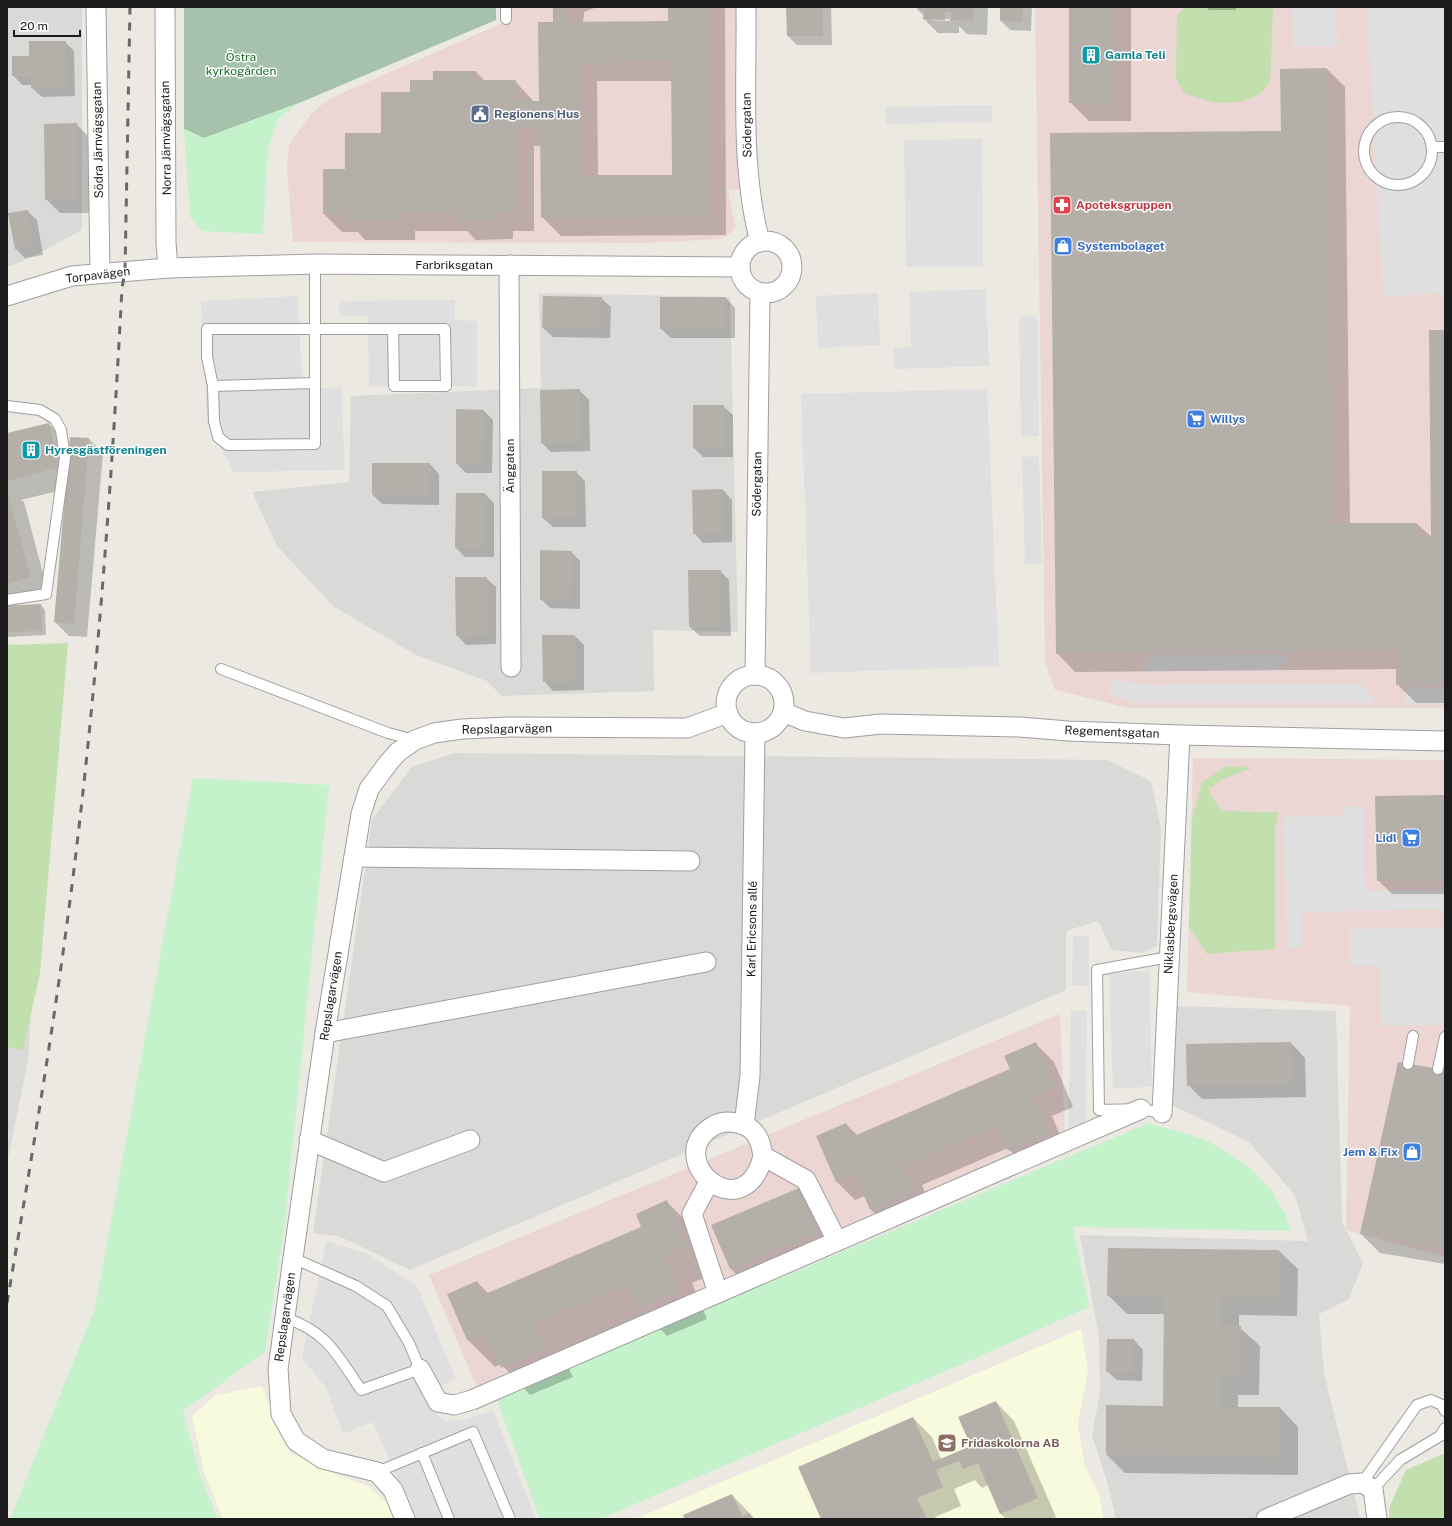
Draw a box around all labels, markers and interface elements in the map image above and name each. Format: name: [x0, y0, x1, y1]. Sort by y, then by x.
scale bar: [14, 12, 80, 38]
text: 20 m: [20, 19, 48, 33]
building icon: Gamla Teli: [1080, 44, 1102, 66]
place label: Gamla Teli: [1105, 48, 1166, 62]
park label: Östra kyrkogården: [206, 50, 276, 78]
street label: Norra Järnvägsgatan: [158, 80, 174, 196]
street label: Södra Järnvägsgatan: [90, 82, 106, 198]
street label: Södergatan: [739, 92, 755, 158]
public building icon: Regionens Hus: [469, 103, 491, 125]
place label: Regionens Hus: [494, 107, 579, 121]
pharmacy icon: Apoteksgruppen: [1051, 194, 1073, 216]
place label: Apoteksgruppen: [1076, 198, 1172, 212]
shop icon: Systembolaget: [1052, 235, 1074, 257]
place label: Systembolaget: [1077, 239, 1165, 253]
street label: Farbriksgatan: [415, 258, 493, 272]
street label: Torpavägen: [65, 264, 131, 286]
supermarket icon: Willys: [1185, 408, 1207, 430]
place label: Willys: [1210, 412, 1245, 426]
building icon: Hyresgästföreningen: [20, 439, 42, 461]
street label: Änggatan: [503, 439, 517, 493]
place label: Hyresgästföreningen: [45, 443, 167, 457]
street label: Södergatan: [749, 451, 765, 517]
street label: Repslagarvägen: [462, 721, 552, 737]
street label: Regementsgatan: [1064, 723, 1160, 741]
supermarket icon: Lidl: [1400, 827, 1422, 849]
place label: Lidl: [1376, 831, 1397, 845]
street label: Niklasbergsvägen: [1161, 873, 1181, 974]
street label: Karl Ericsons allé: [744, 881, 760, 977]
street label: Repslagarvägen: [317, 950, 345, 1042]
shop icon: Jem & Fix: [1401, 1141, 1423, 1163]
place label: Jem & Fix: [1343, 1145, 1398, 1159]
street label: Repslagarvägen: [272, 1271, 298, 1363]
school or university icon: Fridaskolorna AB: [936, 1432, 958, 1454]
place label: Fridaskolorna AB: [961, 1436, 1059, 1450]

